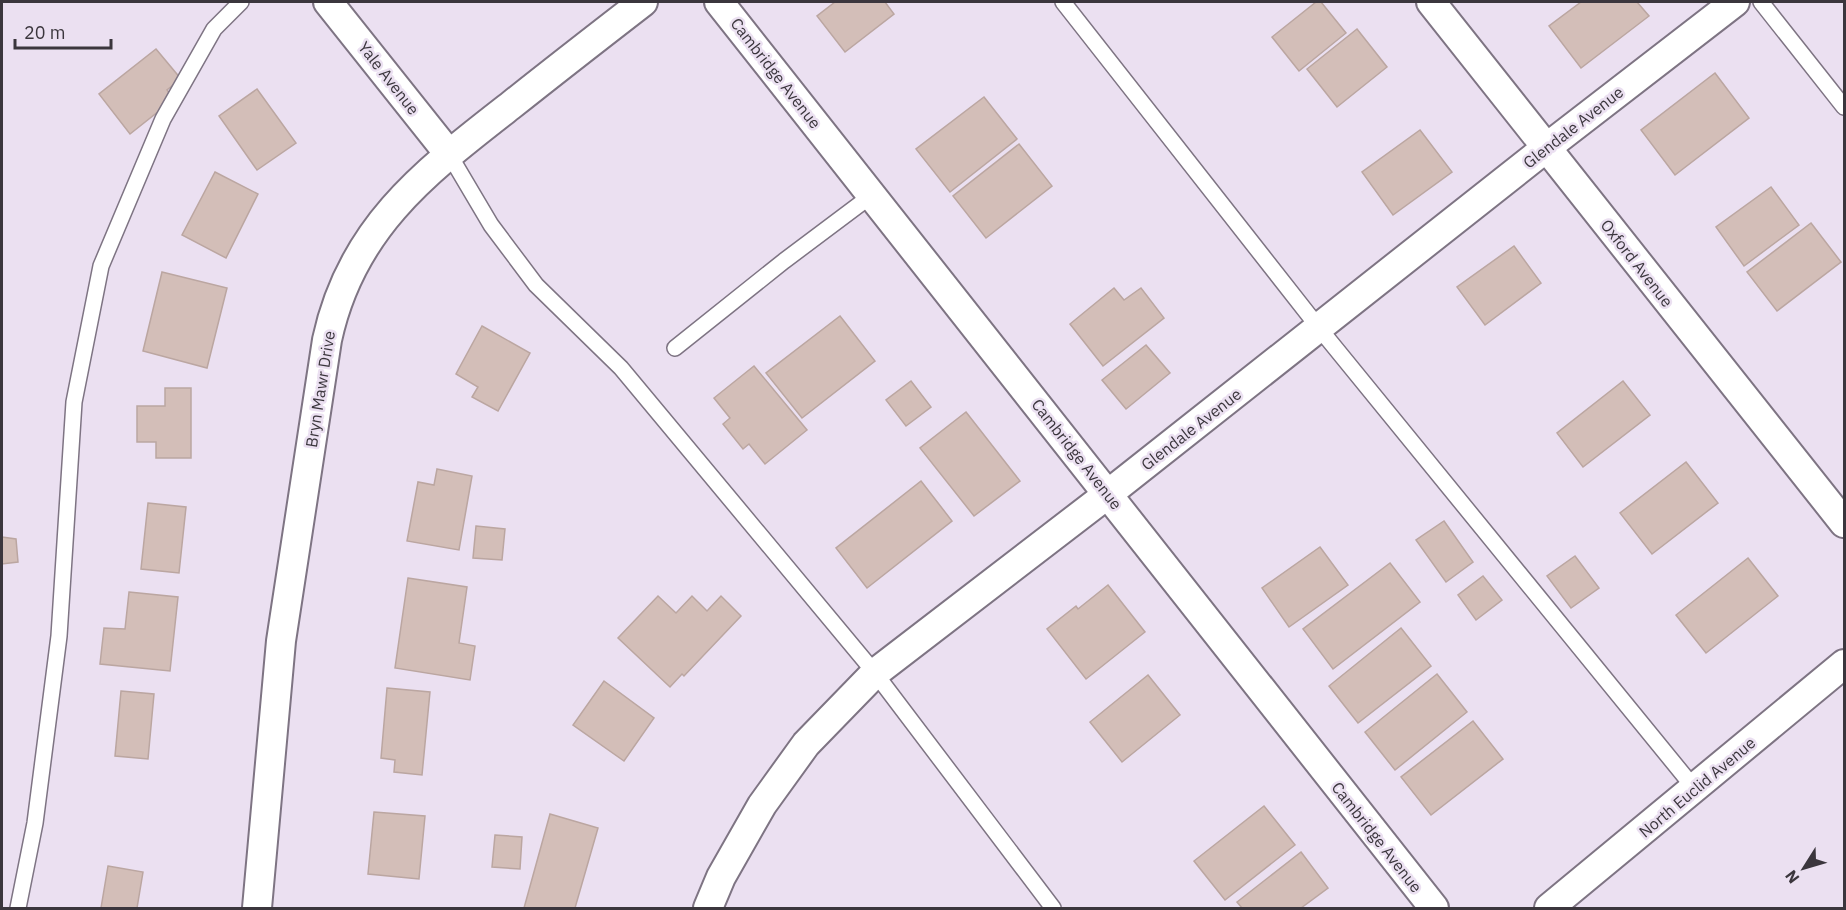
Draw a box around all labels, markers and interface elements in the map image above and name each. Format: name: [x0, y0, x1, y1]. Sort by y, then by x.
scale bar: [15, 12, 111, 50]
street label: Cambridge Avenue: [726, 14, 826, 133]
text: 20 m: [24, 21, 66, 44]
street label: Yale Avenue: [354, 37, 424, 119]
street label: Glendale Avenue: [1519, 82, 1627, 172]
street label: Oxford Avenue: [1597, 215, 1678, 311]
street label: Bryn Mawr Drive: [301, 329, 339, 449]
street label: Glendale Avenue: [1137, 384, 1245, 474]
street label: Cambridge Avenue: [1027, 395, 1127, 514]
street label: North Euclid Avenue: [1635, 732, 1760, 842]
street label: Cambridge Avenue: [1327, 778, 1427, 897]
north arrow: [1774, 838, 1834, 898]
text: N: [1781, 866, 1803, 888]

